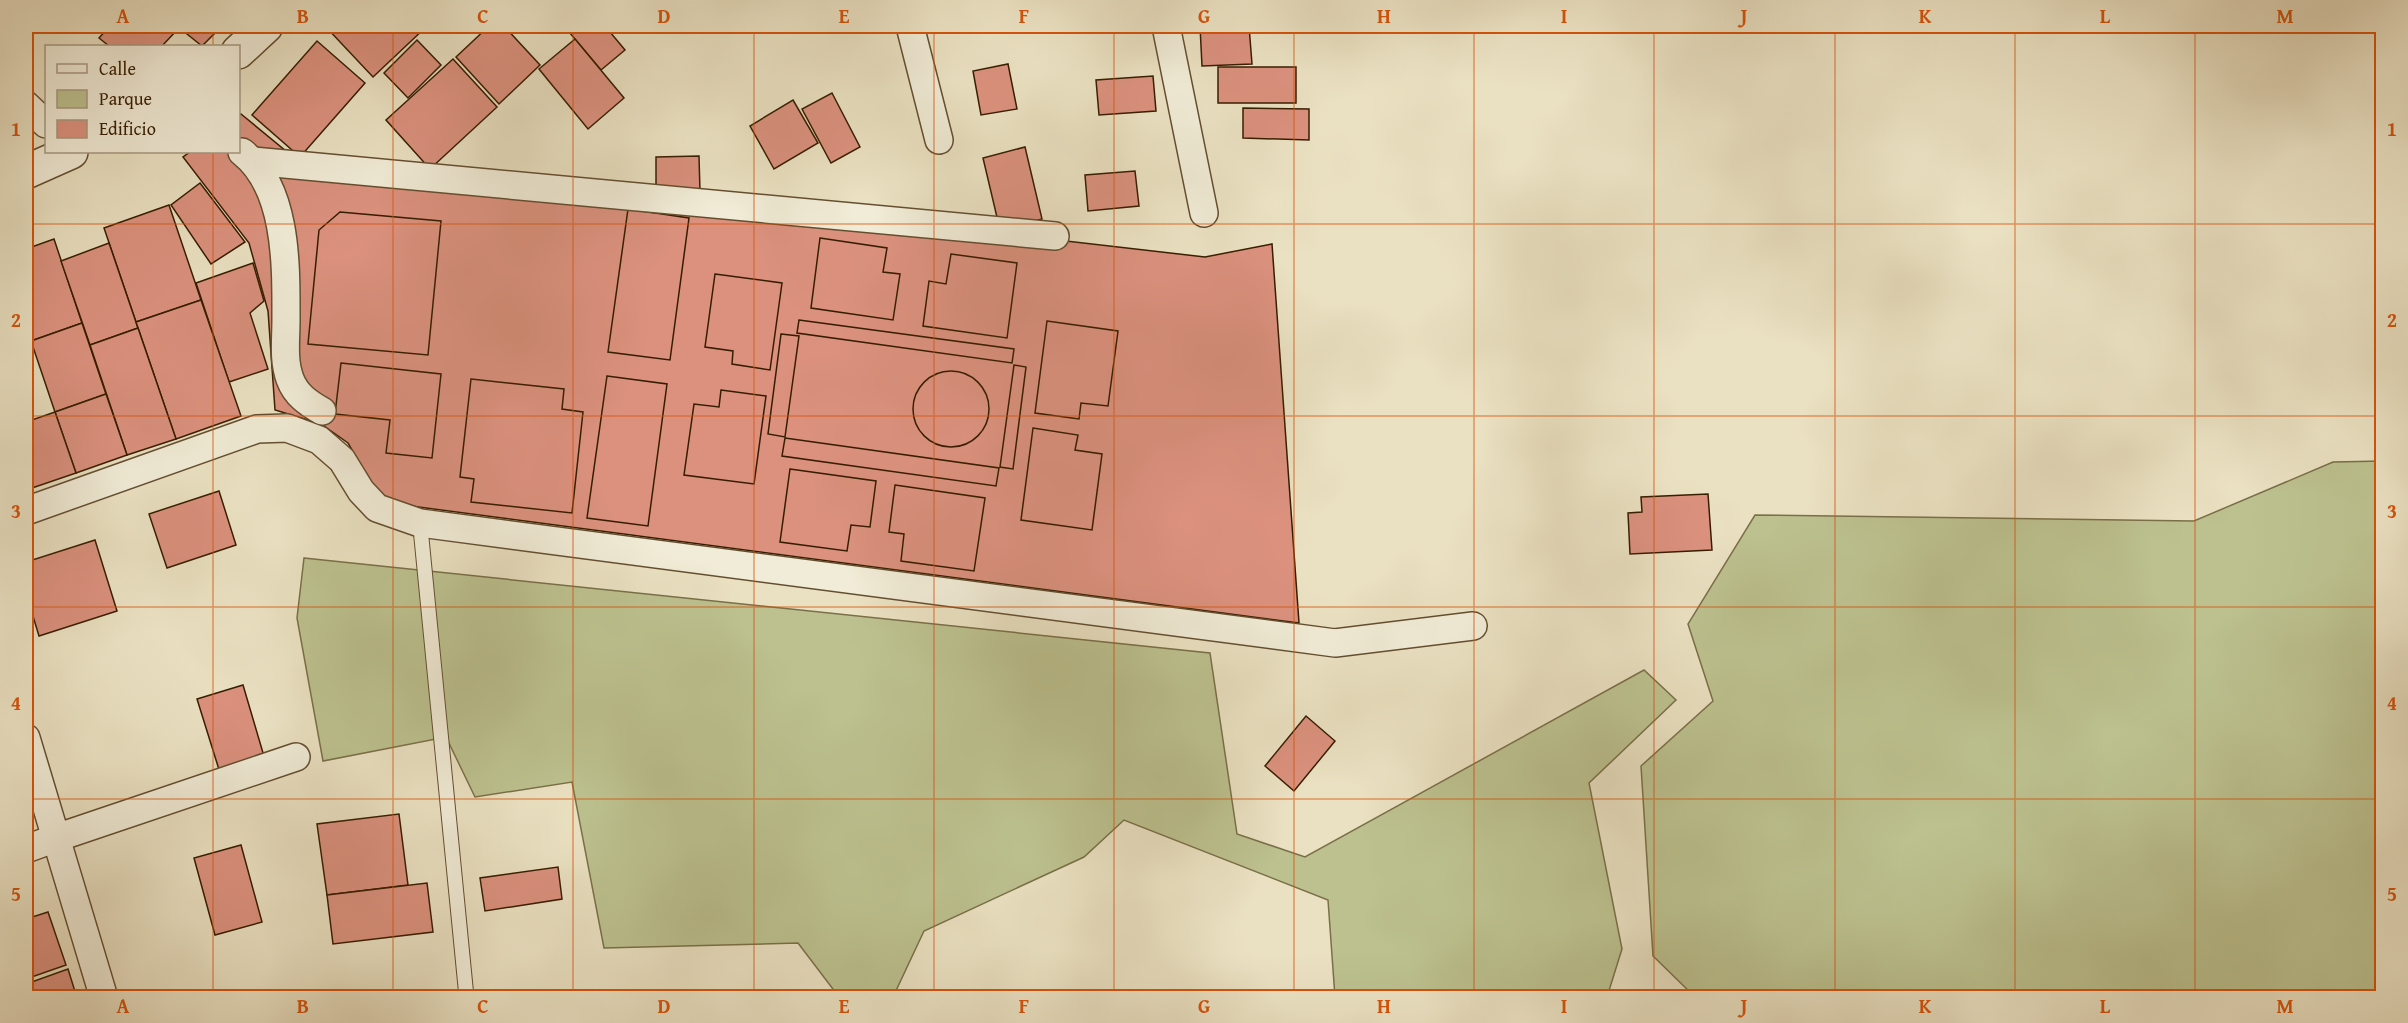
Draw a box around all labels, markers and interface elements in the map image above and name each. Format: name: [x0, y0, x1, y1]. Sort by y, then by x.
text: A: [117, 1, 130, 30]
text: B: [297, 1, 309, 30]
text: C: [477, 1, 489, 30]
text: D: [657, 1, 671, 30]
text: E: [839, 1, 850, 30]
text: F: [1019, 1, 1029, 30]
text: G: [1198, 1, 1210, 30]
text: H: [1377, 1, 1391, 30]
text: I: [1561, 1, 1567, 30]
text: J: [1738, 1, 1748, 30]
text: K: [1919, 1, 1932, 30]
text: L: [2100, 1, 2111, 30]
text: M: [2276, 1, 2294, 30]
legend: [45, 45, 240, 153]
text: Calle: [99, 55, 136, 82]
text: Parque: [99, 85, 152, 112]
text: 1: [11, 114, 21, 143]
text: 1: [2387, 114, 2397, 143]
text: Edificio: [99, 115, 156, 142]
text: 2: [11, 305, 21, 334]
text: 2: [2387, 305, 2397, 334]
text: 3: [11, 496, 21, 525]
text: 3: [2387, 496, 2397, 525]
text: 4: [11, 688, 21, 717]
text: 4: [2387, 688, 2397, 717]
text: 5: [11, 879, 21, 908]
text: 5: [2387, 879, 2397, 908]
text: A: [117, 991, 130, 1020]
text: B: [297, 991, 309, 1020]
text: C: [477, 991, 489, 1020]
text: D: [657, 991, 671, 1020]
text: E: [839, 991, 850, 1020]
text: F: [1019, 991, 1029, 1020]
text: G: [1198, 991, 1210, 1020]
text: H: [1377, 991, 1391, 1020]
text: I: [1561, 991, 1567, 1020]
text: J: [1738, 991, 1748, 1020]
text: K: [1919, 991, 1932, 1020]
text: L: [2100, 991, 2111, 1020]
text: M: [2276, 991, 2294, 1020]

